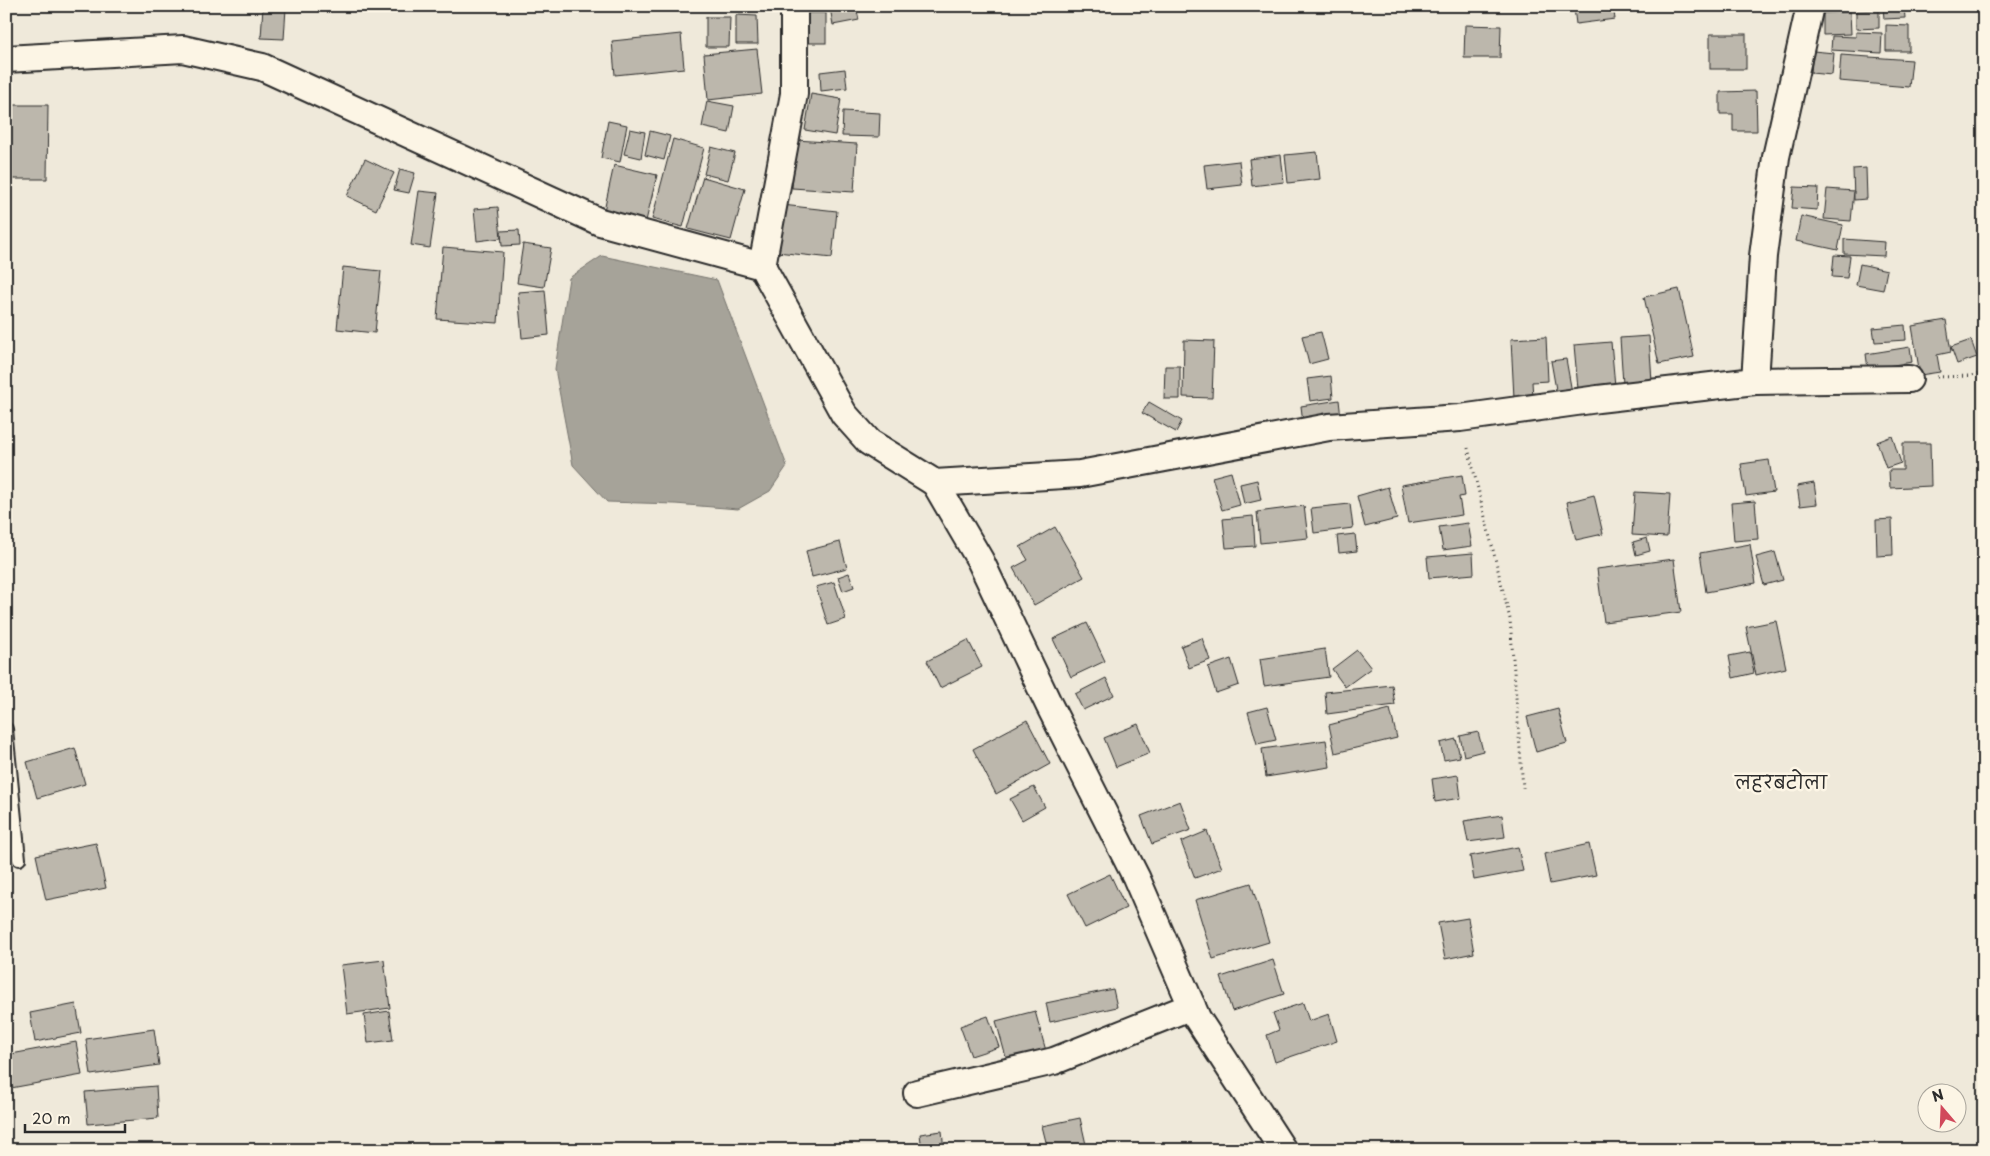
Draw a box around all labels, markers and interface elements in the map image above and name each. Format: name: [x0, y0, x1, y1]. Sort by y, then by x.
district label: लहरबटोला: [1734, 768, 1829, 795]
north arrow: [1918, 1084, 1968, 1134]
text: N: [1929, 1084, 1946, 1107]
scale bar: [25, 1101, 125, 1133]
text: 20 m: [32, 1106, 71, 1129]

